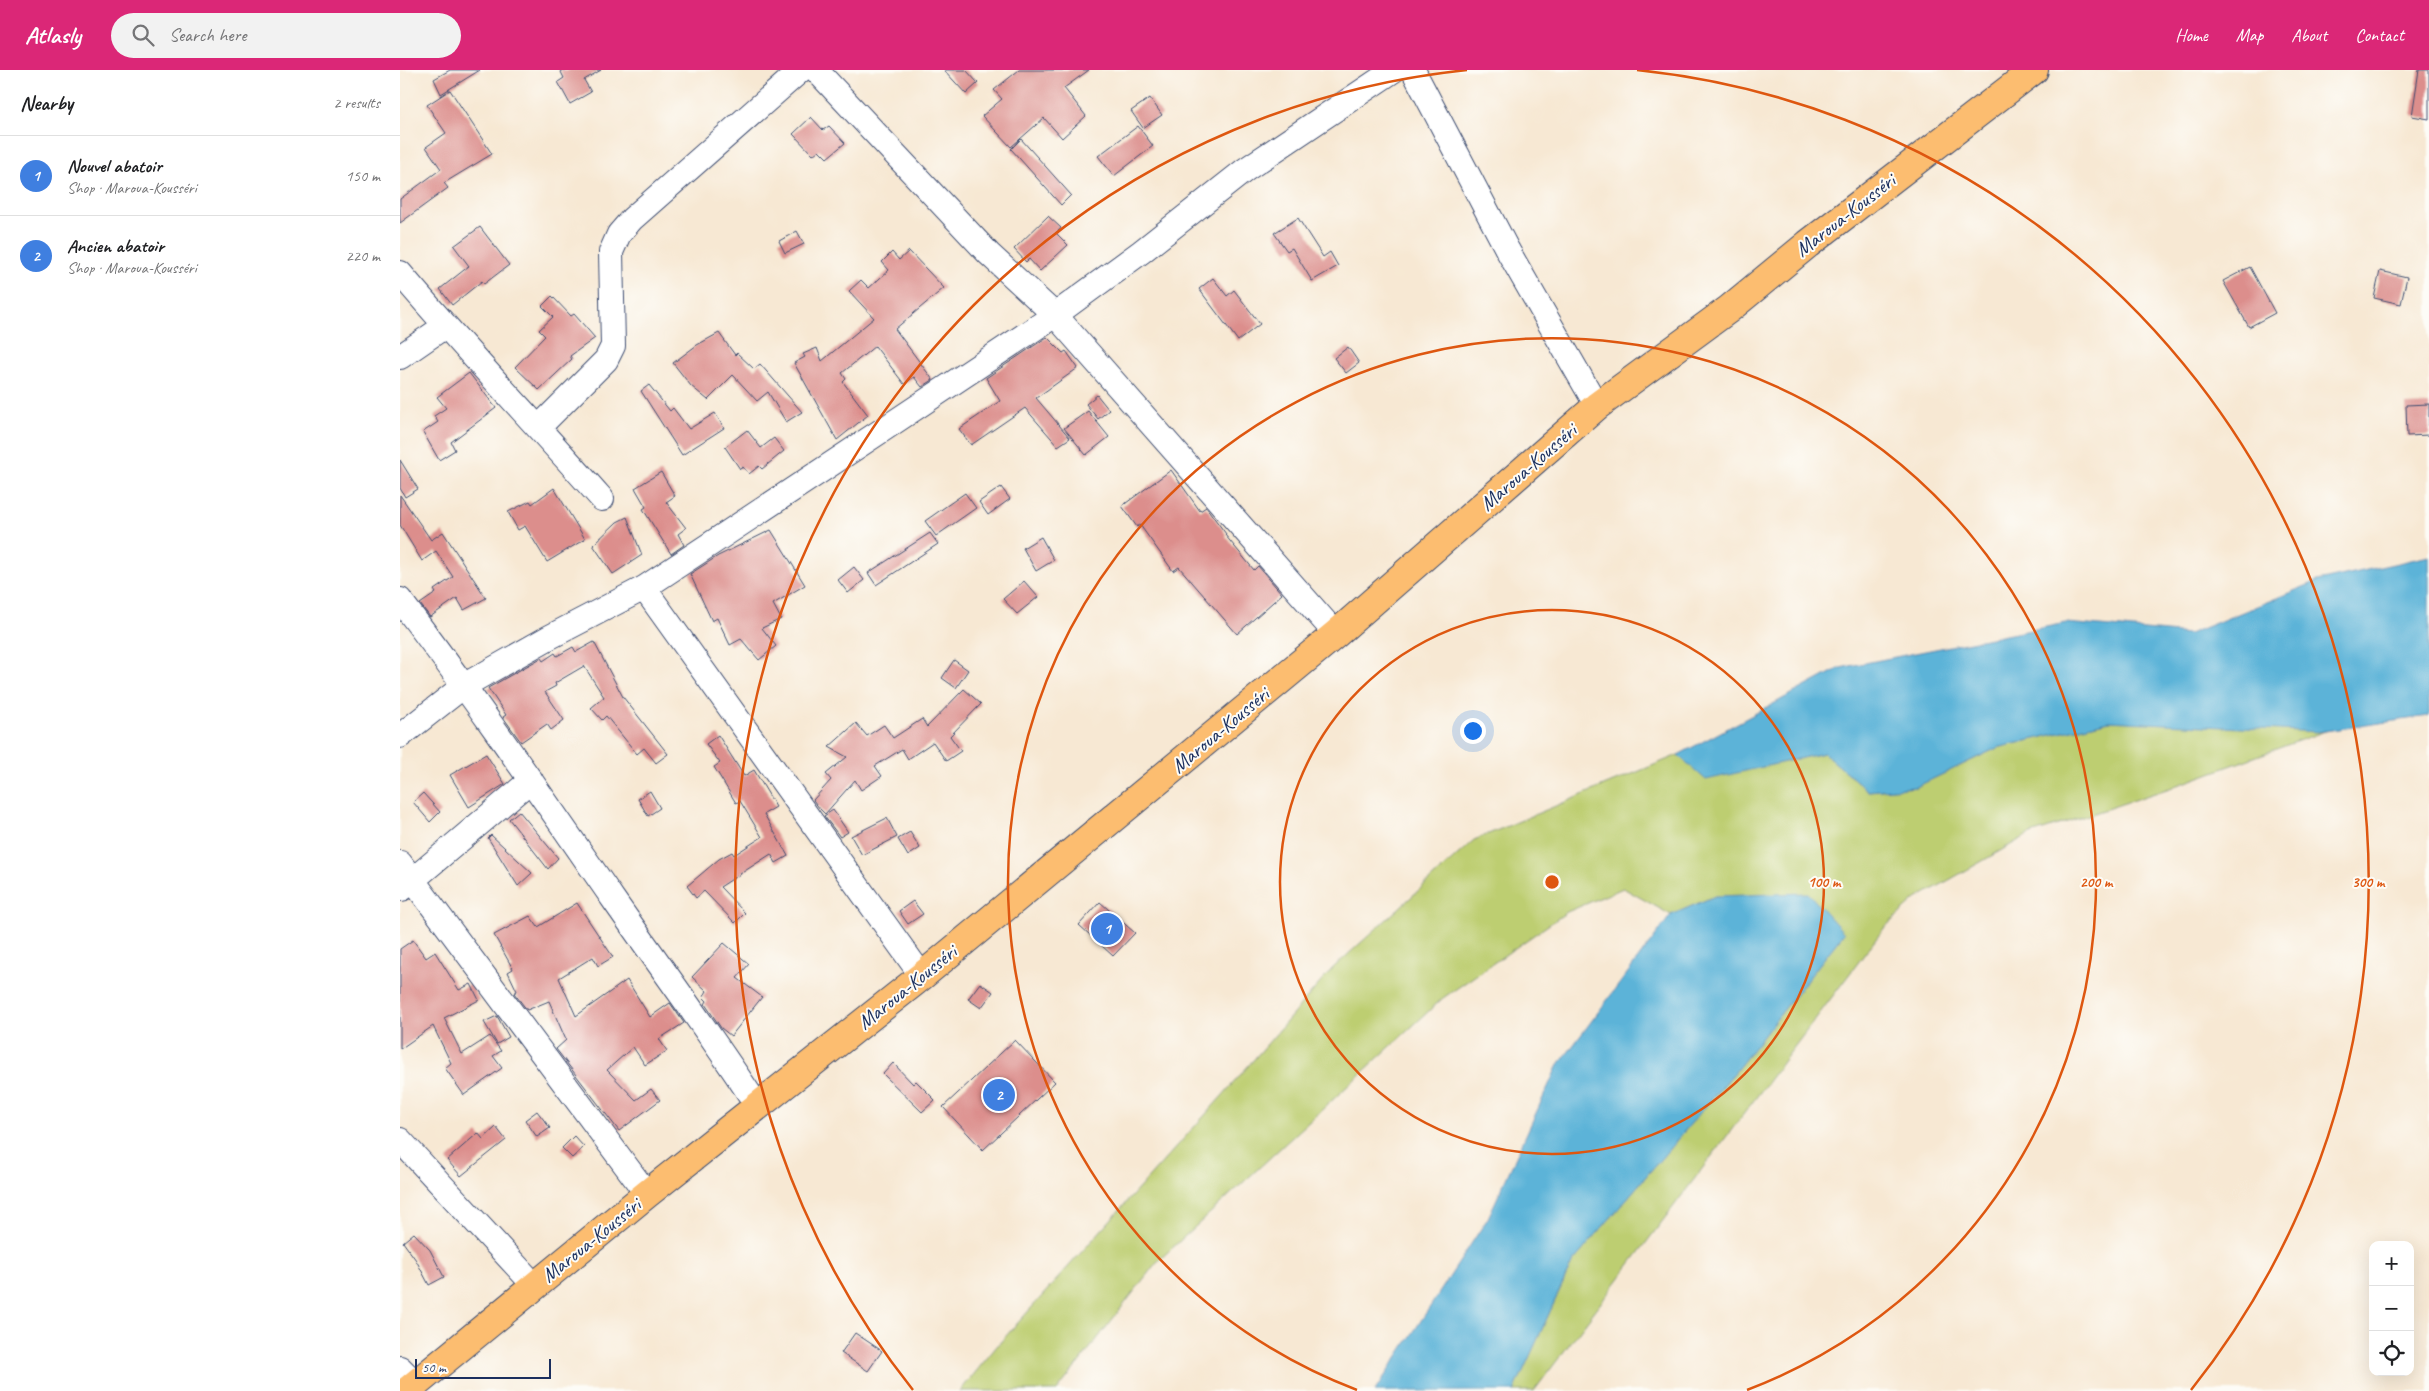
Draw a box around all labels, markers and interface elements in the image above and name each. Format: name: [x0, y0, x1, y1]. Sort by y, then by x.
search box: [111, 13, 461, 58]
text: Atlasly: [25, 20, 81, 50]
icon: search: [129, 21, 157, 49]
text: Search here: [169, 23, 246, 47]
text: Home: [2175, 24, 2208, 46]
text: Map: [2236, 24, 2263, 46]
text: About: [2291, 24, 2327, 46]
text: Contact: [2355, 24, 2404, 46]
text: Nearby: [20, 90, 73, 116]
text: 2 results: [333, 93, 380, 113]
text: Nouvel abatoir: [67, 154, 162, 178]
text: 1: [32, 166, 40, 186]
text: 150 m: [346, 166, 380, 186]
street label: Maroua-Kousséri: [1790, 166, 1903, 262]
text: Shop · Maroua-Kousséri: [67, 178, 197, 198]
text: Ancien abatoir: [67, 234, 164, 258]
text: 2: [32, 246, 40, 266]
text: 220 m: [346, 246, 380, 266]
text: Shop · Maroua-Kousséri: [67, 258, 197, 278]
street label: Maroua-Kousséri: [1474, 416, 1584, 516]
street label: Maroua-Kousséri: [1166, 679, 1277, 779]
your location: [1460, 718, 1486, 744]
centre of rings: [1543, 873, 1561, 891]
text: 100 m: [1808, 873, 1842, 892]
text: 200 m: [2080, 873, 2114, 892]
text: 300 m: [2352, 873, 2386, 892]
pin: 1: [1091, 910, 1123, 948]
street label: Maroua-Kousséri: [852, 937, 964, 1035]
pin: 2: [983, 1076, 1015, 1114]
street label: Maroua-Kousséri: [536, 1190, 648, 1288]
map controls: [2369, 1241, 2414, 1376]
button: +: [2369, 1241, 2414, 1286]
button: −: [2369, 1286, 2414, 1331]
button: locate: [2369, 1331, 2414, 1376]
scale bar: [415, 1356, 551, 1379]
text: 50 m: [422, 1359, 446, 1376]

